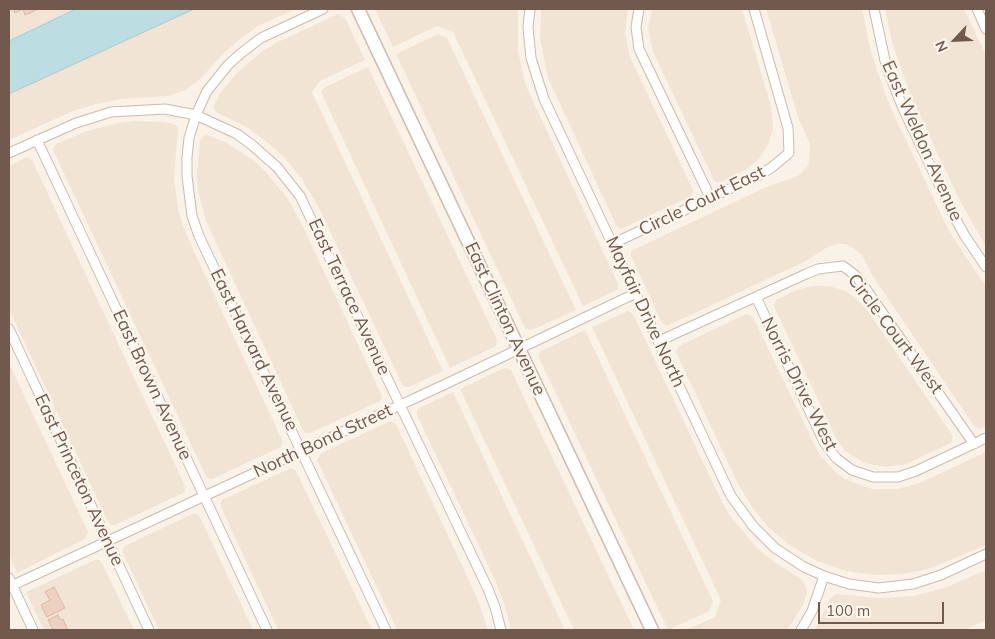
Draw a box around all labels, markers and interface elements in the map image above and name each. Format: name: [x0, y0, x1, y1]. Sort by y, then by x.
north arrow: [930, 15, 980, 65]
text: N: [931, 38, 952, 55]
street label: East Weldon Avenue: [877, 58, 967, 224]
street label: Circle Court East: [636, 161, 768, 241]
street label: East Terrace Avenue: [303, 215, 395, 379]
street label: Mayfair Drive North: [601, 233, 689, 391]
street label: East Clinton Avenue: [460, 239, 550, 399]
street label: East Harvard Avenue: [205, 265, 303, 435]
street label: Circle Court West: [843, 270, 947, 398]
street label: East Brown Avenue: [108, 306, 196, 464]
street label: Norris Drive West: [756, 314, 842, 454]
street label: East Princeton Avenue: [30, 391, 128, 569]
street label: North Bond Street: [250, 399, 396, 483]
scale bar: [820, 592, 946, 624]
text: 100 m: [826, 601, 870, 620]

